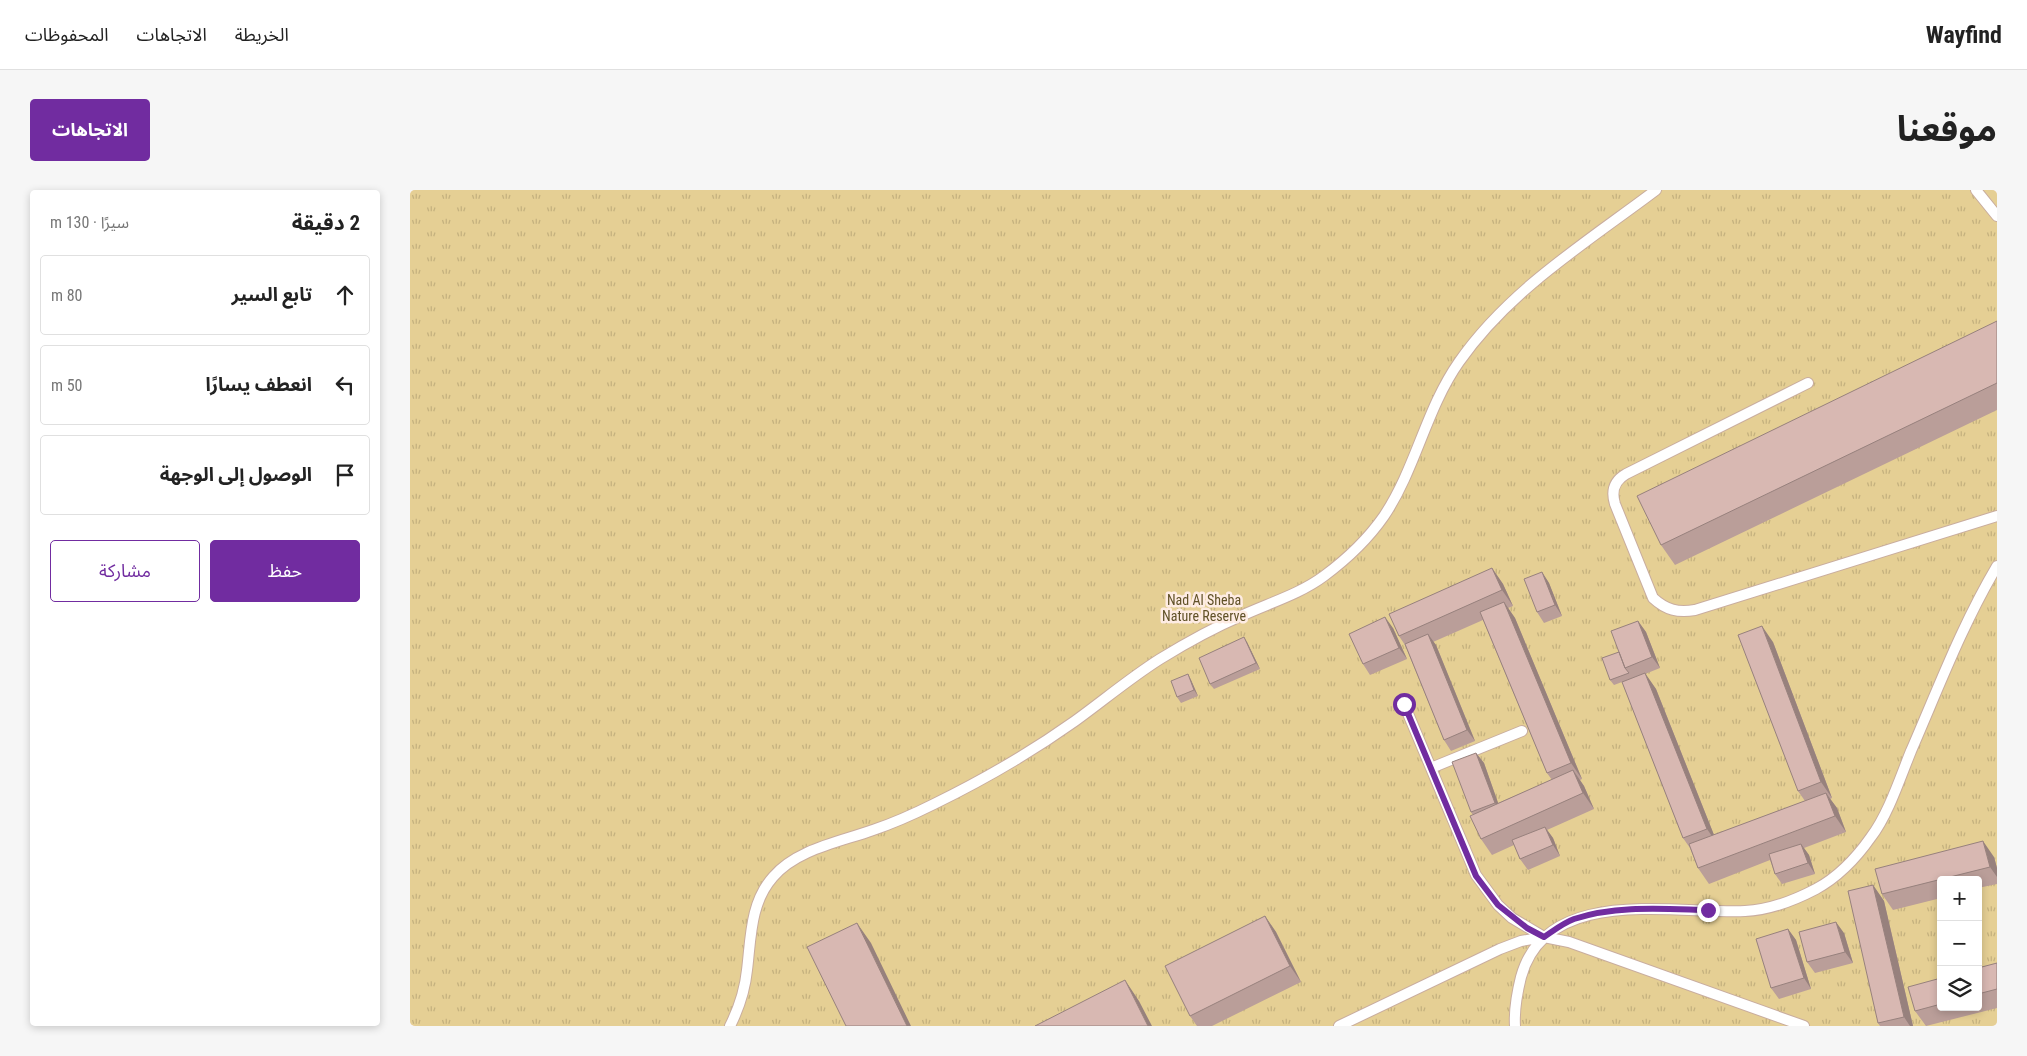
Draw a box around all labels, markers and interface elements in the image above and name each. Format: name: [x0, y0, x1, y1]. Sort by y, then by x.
text: Wayfind: [1926, 21, 2002, 49]
text: المحفوظات: [25, 24, 109, 45]
text: الاتجاهات: [137, 24, 207, 45]
text: الخريطة: [235, 24, 289, 45]
button: الاتجاهات: [30, 99, 150, 161]
text: موقعنا: [1897, 109, 1997, 150]
text: 2 دقيقة: [292, 211, 360, 235]
text: سيرًا · 130 m: [50, 213, 129, 232]
icon: ahead: [331, 281, 359, 309]
text: تابع السير: [231, 283, 312, 306]
text: 80 m: [51, 286, 83, 305]
icon: left: [331, 371, 359, 399]
text: انعطف يسارًا: [206, 373, 312, 396]
text: 50 m: [51, 376, 83, 395]
icon: arrive: [331, 461, 359, 489]
text: الوصول إلى الوجهة: [160, 463, 312, 486]
button: مشاركة: [50, 540, 200, 602]
button: حفظ: [210, 540, 360, 602]
park label: Nad Al Sheba Nature Reserve: [1162, 592, 1246, 624]
route start: [1393, 693, 1416, 716]
map controls: [1937, 876, 1982, 1011]
button: +: [1937, 876, 1982, 921]
route end: [1697, 899, 1720, 922]
button: −: [1937, 921, 1982, 966]
button: layers: [1937, 966, 1982, 1011]

